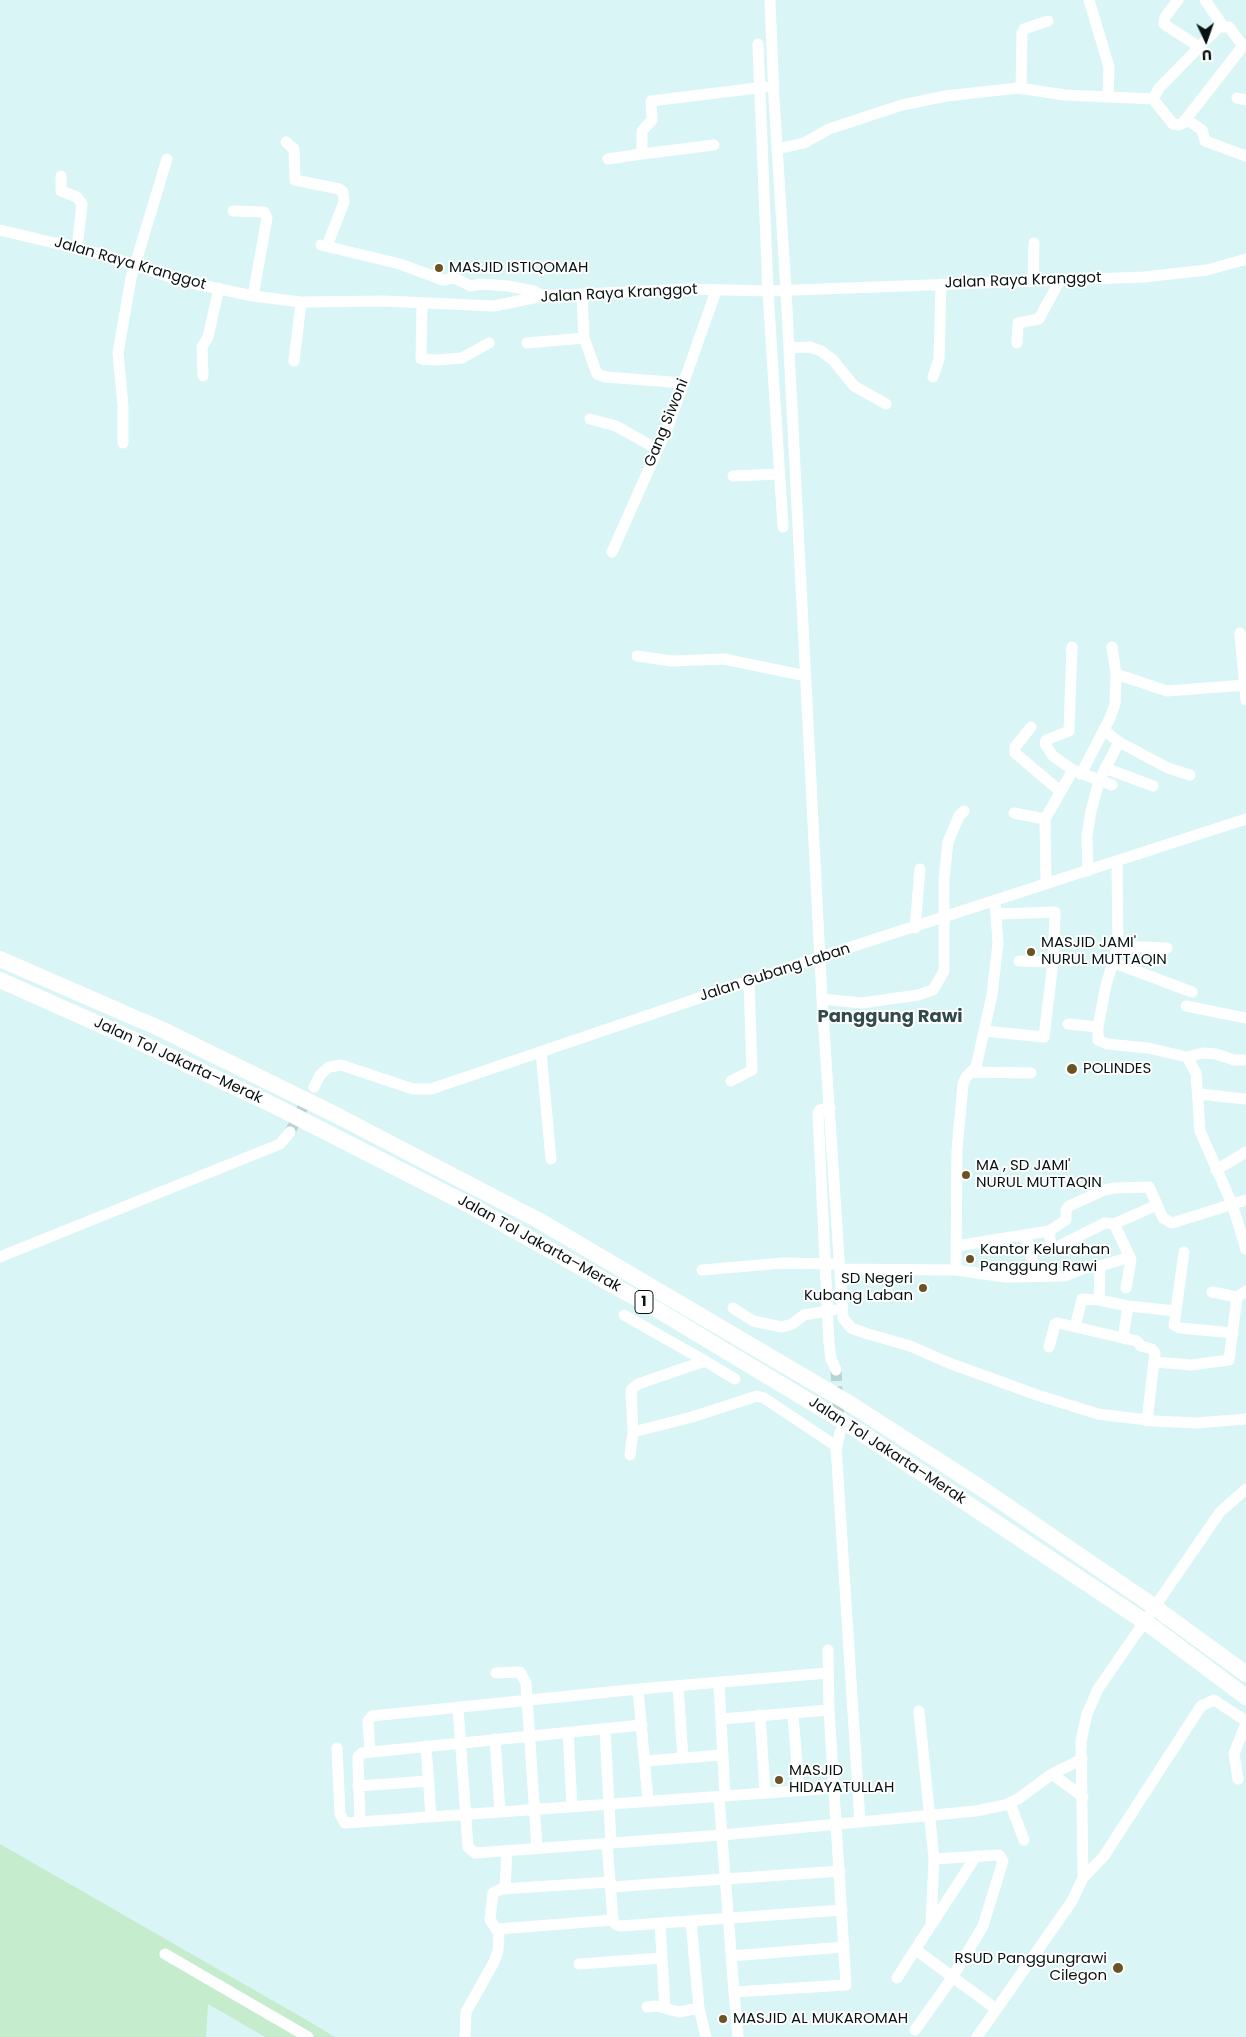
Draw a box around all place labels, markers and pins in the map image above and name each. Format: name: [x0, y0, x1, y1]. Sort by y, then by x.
place label: MASJID ISTIQOMAH: [449, 259, 588, 277]
marker: MASJID ISTIQOMAH: [433, 262, 445, 274]
place label: MASJID JAMI' NURUL MUTTAQIN: [1041, 934, 1167, 969]
marker: MASJID JAMI' NURUL MUTTAQIN: [1025, 946, 1037, 958]
place label: POLINDES: [1083, 1060, 1151, 1078]
marker: POLINDES: [1065, 1062, 1079, 1076]
place label: MA , SD JAMI' NURUL MUTTAQIN: [976, 1157, 1102, 1192]
marker: MA , SD JAMI' NURUL MUTTAQIN: [960, 1169, 972, 1181]
place label: Kantor Kelurahan Panggung Rawi: [980, 1241, 1110, 1276]
marker: Kantor Kelurahan Panggung Rawi: [964, 1253, 976, 1265]
place label: SD Negeri Kubang Laban: [804, 1270, 913, 1305]
marker: SD Negeri Kubang Laban: [917, 1282, 929, 1294]
place label: MASJID HIDAYATULLAH: [789, 1762, 894, 1797]
marker: MASJID HIDAYATULLAH: [773, 1774, 785, 1786]
place label: RSUD Panggungrawi Cilegon: [955, 1950, 1107, 1985]
marker: RSUD Panggungrawi Cilegon: [1111, 1961, 1125, 1975]
place label: MASJID AL MUKAROMAH: [733, 2010, 908, 2028]
marker: MASJID AL MUKAROMAH: [717, 2013, 729, 2025]

